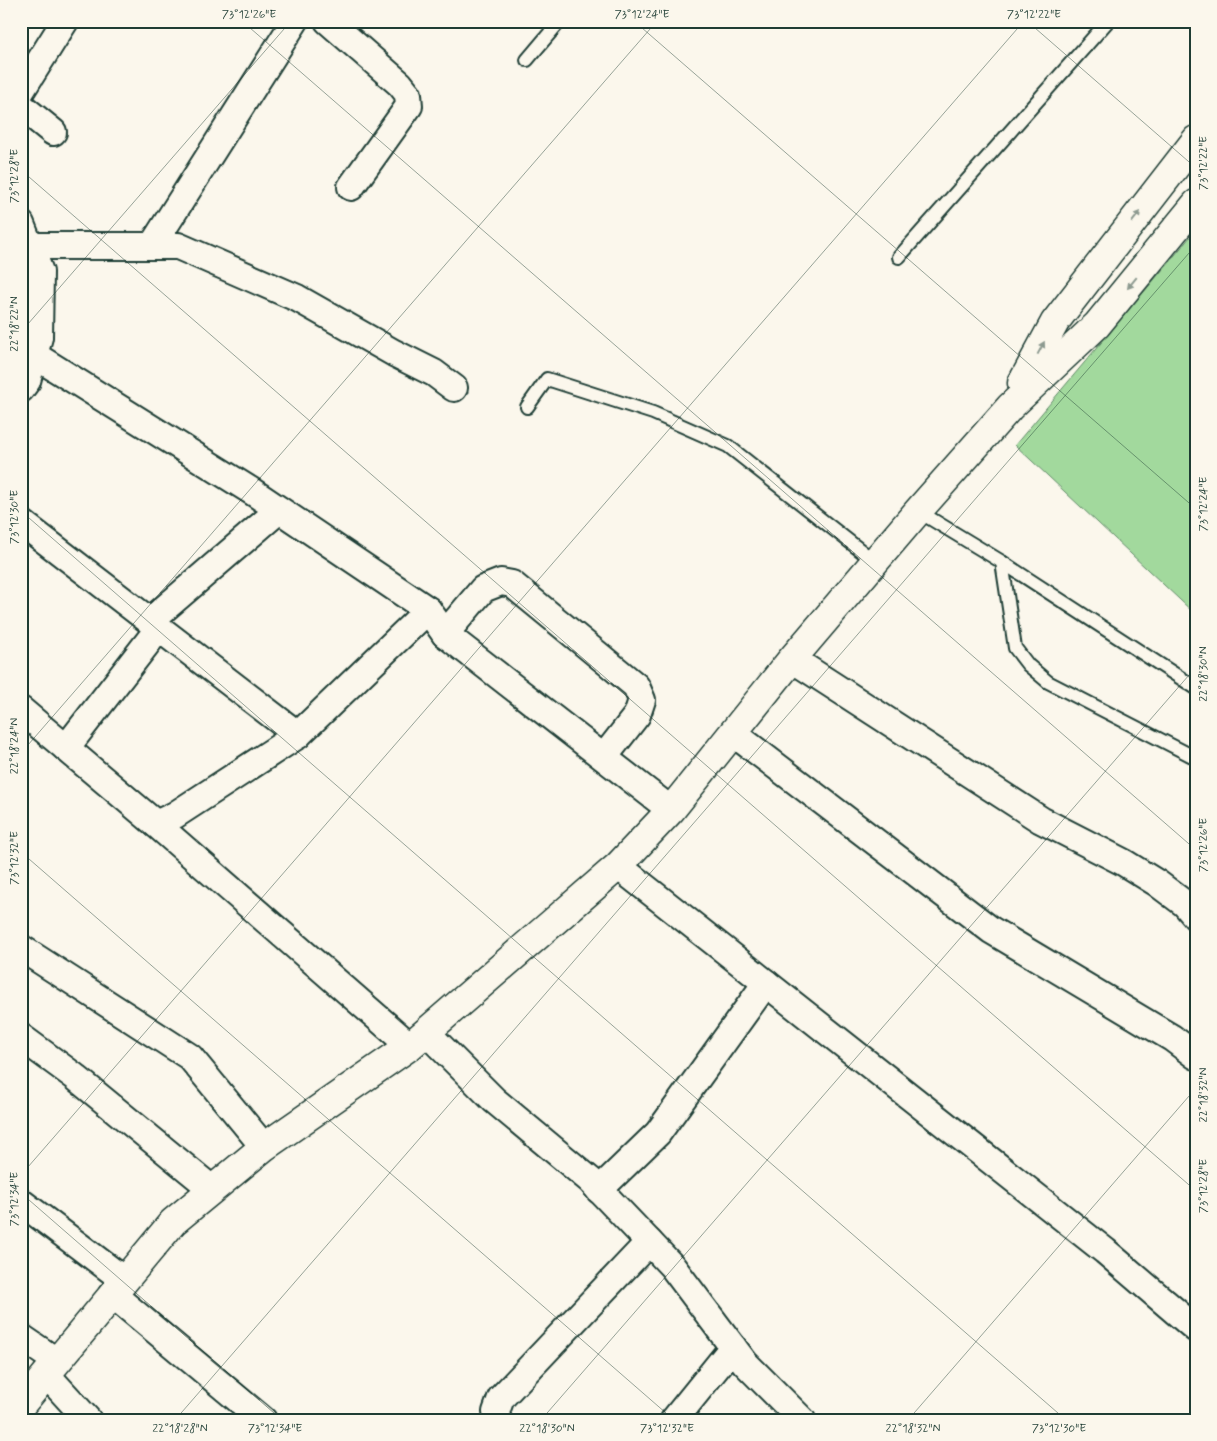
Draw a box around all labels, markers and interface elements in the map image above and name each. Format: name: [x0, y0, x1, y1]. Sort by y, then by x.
text: 73°12'26"E: [222, 7, 276, 23]
text: 73°12'24"E: [614, 7, 670, 23]
text: 73°12'22"E: [1007, 7, 1061, 23]
text: 73°12'22"E: [1196, 136, 1212, 190]
text: 73°12'28"E: [7, 149, 23, 203]
one-way arrow: [1131, 211, 1142, 224]
one-way arrow: [1126, 276, 1137, 289]
text: 22°18'22"N: [7, 296, 23, 352]
one-way arrow: [1037, 341, 1045, 356]
text: 73°12'24"E: [1196, 476, 1212, 532]
text: 73°12'30"E: [7, 490, 23, 544]
text: 22°18'30"N: [1196, 646, 1212, 702]
text: 22°18'24"N: [7, 718, 23, 774]
text: 73°12'26"E: [1196, 818, 1212, 872]
text: 73°12'32"E: [7, 831, 23, 885]
text: 22°18'32"N: [1196, 1068, 1212, 1122]
text: 73°12'28"E: [1196, 1159, 1212, 1213]
text: 73°12'34"E: [7, 1172, 23, 1226]
text: 22°18'28"N: [152, 1421, 208, 1437]
text: 73°12'34"E: [248, 1421, 302, 1437]
text: 22°18'30"N: [519, 1421, 575, 1437]
text: 73°12'32"E: [640, 1421, 694, 1437]
text: 22°18'32"N: [886, 1421, 940, 1437]
text: 73°12'30"E: [1032, 1421, 1086, 1437]

